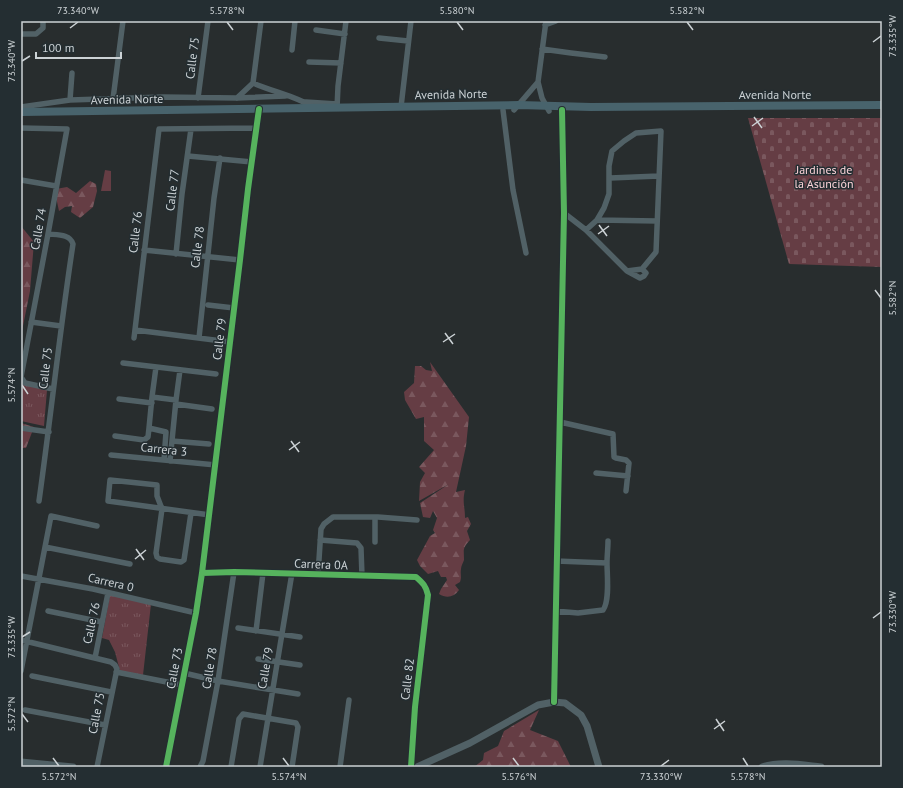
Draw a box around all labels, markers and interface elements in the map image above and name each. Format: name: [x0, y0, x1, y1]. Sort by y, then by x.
text: 73.340°W: [57, 4, 100, 17]
text: 5.578°N: [210, 4, 244, 17]
text: 5.580°N: [440, 4, 474, 17]
text: 5.582°N: [670, 4, 704, 17]
text: 73.335°W: [886, 14, 899, 57]
scale bar: [36, 34, 121, 60]
street label: Calle 75: [182, 36, 202, 80]
text: 73.340°W: [5, 39, 18, 82]
text: 100 m: [42, 40, 75, 55]
street label: Avenida Norte: [415, 86, 487, 102]
street label: Avenida Norte: [739, 87, 811, 102]
street label: Avenida Norte: [91, 91, 163, 107]
park label: Jardines de la Asunción: [794, 162, 854, 191]
street label: Calle 77: [162, 168, 182, 212]
street label: Calle 74: [27, 207, 49, 251]
street label: Calle 76: [125, 210, 145, 254]
street label: Calle 78: [187, 225, 207, 269]
text: 5.582°N: [886, 281, 899, 315]
street label: Calle 79: [209, 317, 229, 361]
street label: Calle 75: [35, 346, 55, 390]
text: 5.574°N: [5, 368, 18, 402]
street label: Carrera 3: [140, 439, 188, 459]
street label: Carrera 0A: [294, 556, 348, 572]
street label: Carrera 0: [87, 569, 136, 595]
text: 73.330°W: [886, 590, 899, 633]
street label: Calle 76: [79, 601, 103, 645]
text: 73.335°W: [5, 615, 18, 658]
street label: Calle 73: [163, 646, 185, 690]
street label: Calle 78: [198, 646, 220, 690]
street label: Calle 79: [254, 646, 276, 690]
street label: Calle 82: [397, 657, 417, 701]
street label: Calle 75: [85, 691, 107, 735]
text: 5.572°N: [5, 697, 18, 731]
text: 5.572°N: [42, 770, 76, 783]
text: 5.574°N: [272, 770, 306, 783]
text: 5.576°N: [502, 770, 536, 783]
text: 73.330°W: [640, 770, 683, 783]
text: 5.578°N: [731, 770, 765, 783]

